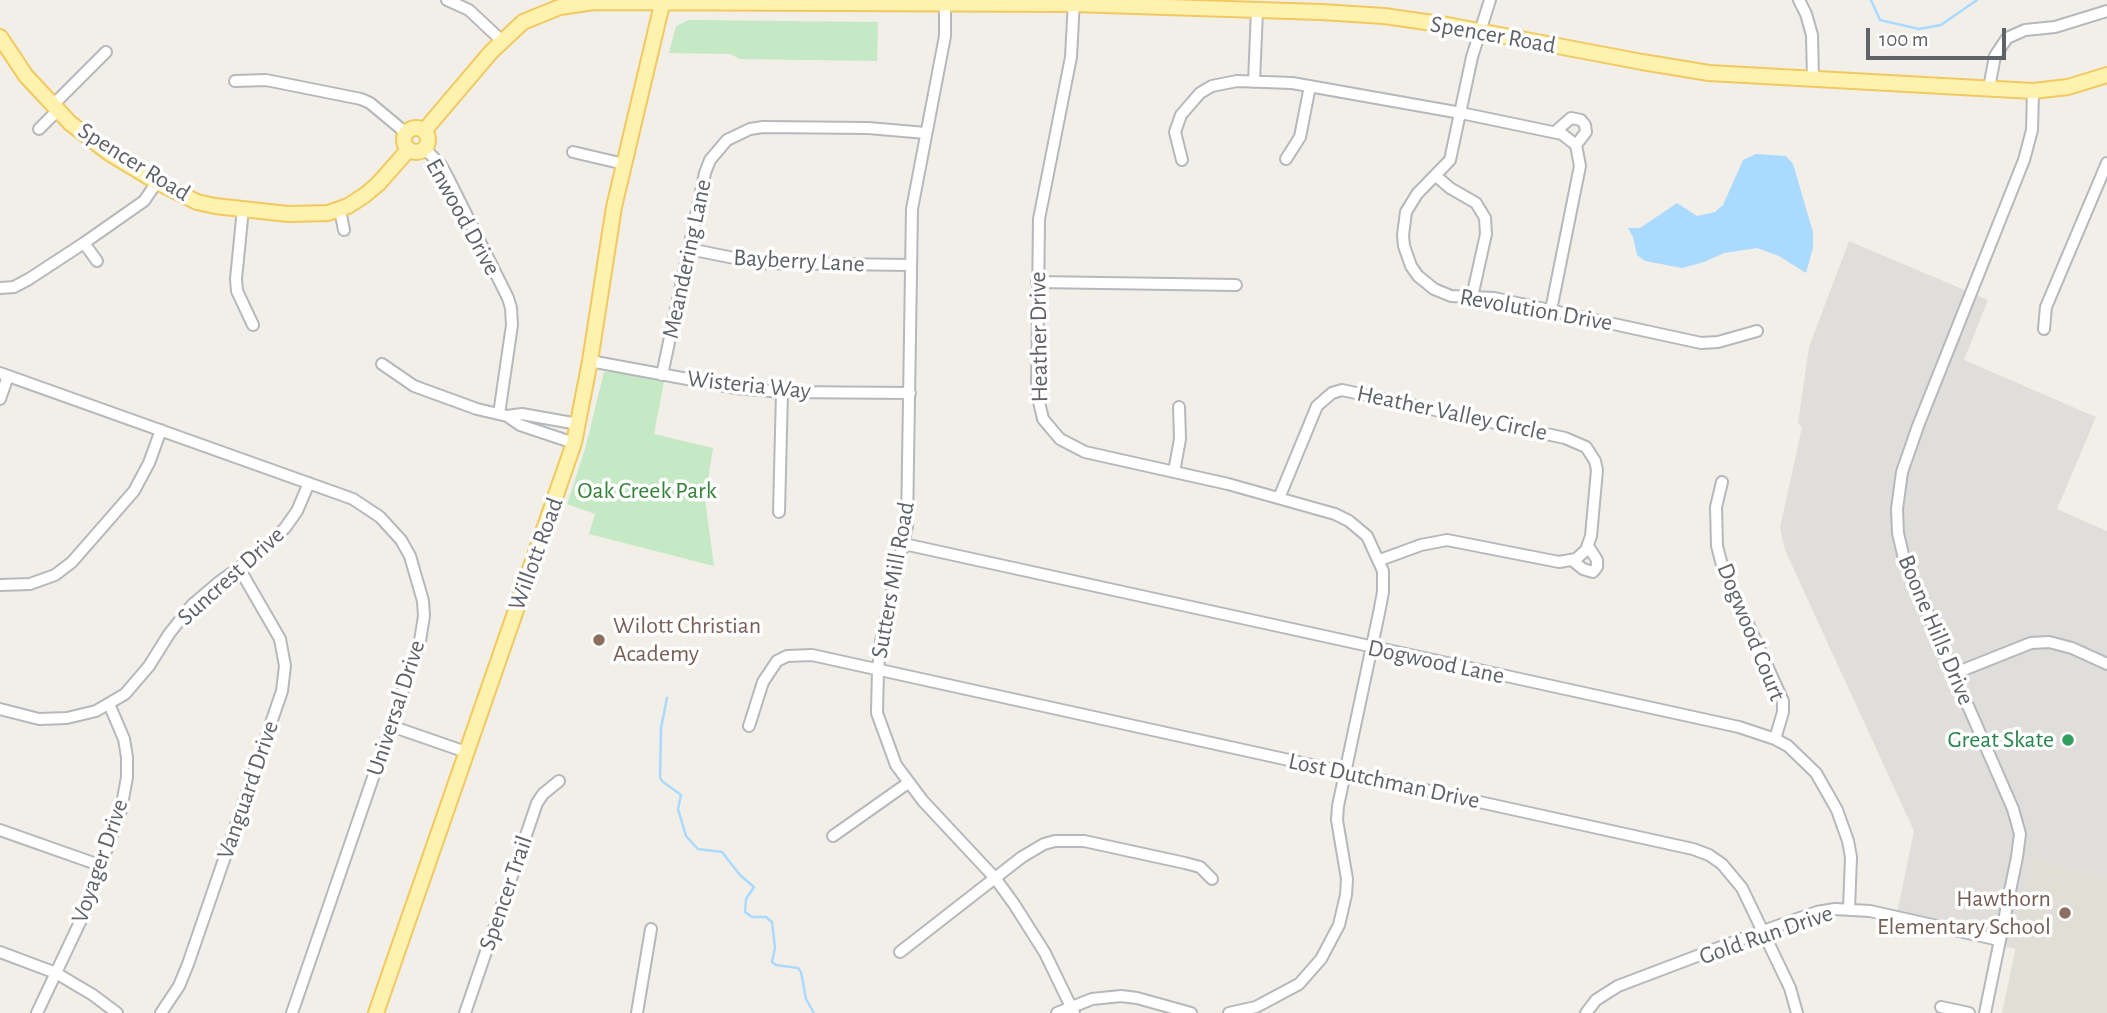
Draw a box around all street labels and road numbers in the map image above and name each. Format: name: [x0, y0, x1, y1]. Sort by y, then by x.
street label: Spencer Road: [1428, 10, 1558, 60]
street label: Spencer Road: [73, 116, 195, 208]
street label: Enwood Drive: [419, 154, 507, 280]
street label: Meandering Lane: [656, 177, 718, 341]
street label: Bayberry Lane: [733, 243, 865, 279]
street label: Heather Drive: [1023, 271, 1055, 403]
street label: Revolution Drive: [1457, 282, 1615, 338]
street label: Wisteria Way: [686, 364, 812, 406]
street label: Heather Valley Circle: [1354, 379, 1550, 447]
street label: Willott Road: [502, 494, 570, 614]
street label: Sutters Mill Road: [865, 499, 921, 661]
street label: Suncrest Drive: [172, 520, 290, 632]
street label: Boone Hills Drive: [1891, 551, 1981, 709]
street label: Dogwood Court: [1710, 559, 1792, 705]
street label: Dogwood Lane: [1365, 633, 1507, 691]
street label: Universal Drive: [361, 636, 431, 780]
street label: Vanguard Drive: [211, 717, 285, 863]
street label: Lost Dutchman Drive: [1286, 747, 1482, 815]
street label: Voyager Drive: [65, 795, 135, 927]
street label: Spencer Trail: [473, 832, 539, 954]
street label: Gold Run Drive: [1696, 899, 1836, 971]

